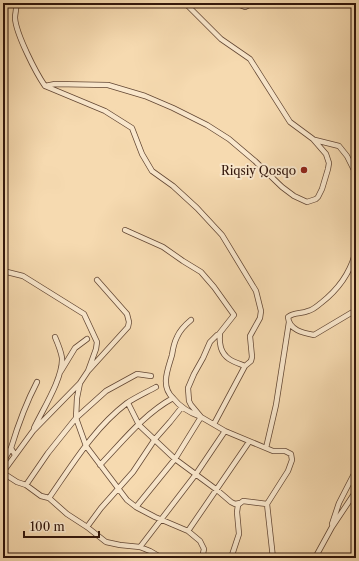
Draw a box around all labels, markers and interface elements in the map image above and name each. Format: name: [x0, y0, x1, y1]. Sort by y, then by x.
place label: Riqsiy Qosqo: [221, 163, 296, 178]
marker: Riqsiy Qosqo: [299, 165, 309, 175]
scale bar: [24, 513, 99, 539]
text: 100 m: [30, 519, 65, 534]

